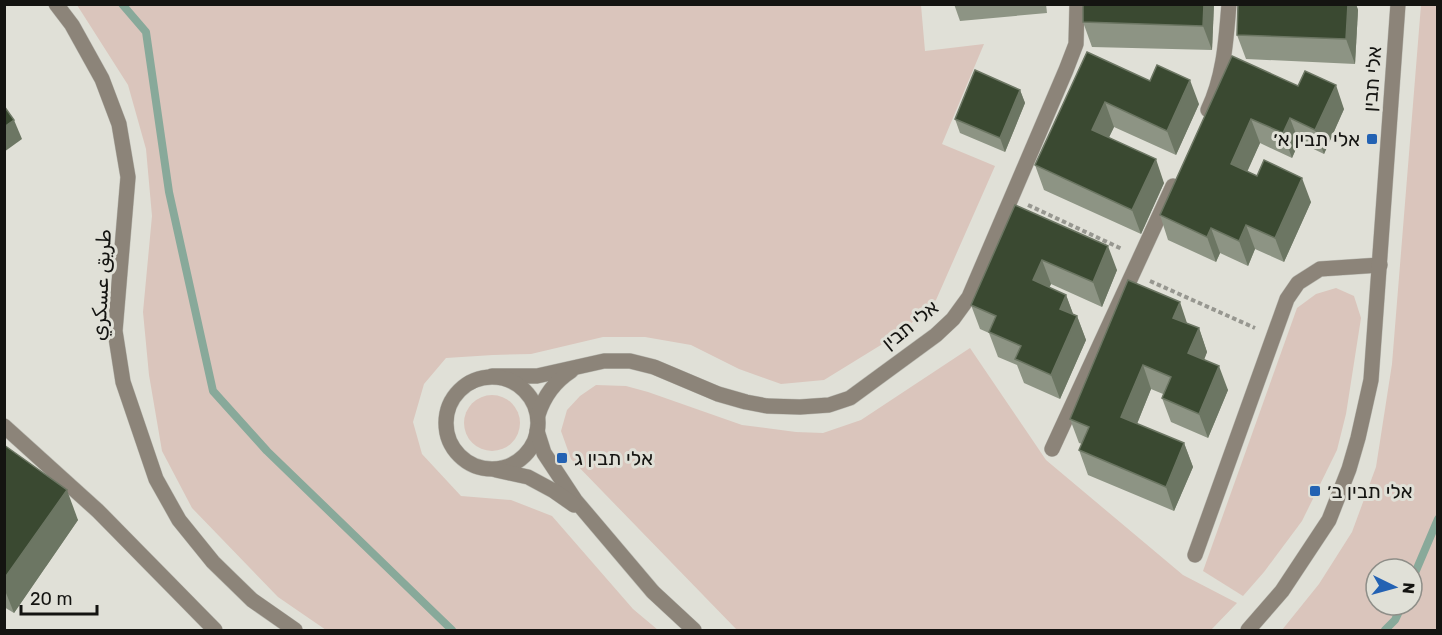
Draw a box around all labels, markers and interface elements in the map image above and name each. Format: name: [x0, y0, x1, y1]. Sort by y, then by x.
street label: אלי תבין: [1358, 45, 1386, 113]
place label: אלי תבין א׳: [1273, 127, 1360, 151]
marker: אלי תבין א׳: [1365, 132, 1379, 146]
street label: طريق عسكري: [86, 228, 118, 342]
street label: אלי תבין: [877, 295, 943, 355]
place label: אלי תבין ג: [574, 446, 653, 470]
marker: אלי תבין ג: [555, 451, 569, 465]
place label: אלי תבין ב׳: [1327, 479, 1413, 503]
marker: אלי תבין ב׳: [1308, 484, 1322, 498]
north arrow: [1364, 557, 1424, 617]
scale bar: [21, 578, 98, 616]
text: N: [1398, 582, 1418, 595]
text: 20 m: [30, 588, 72, 610]

